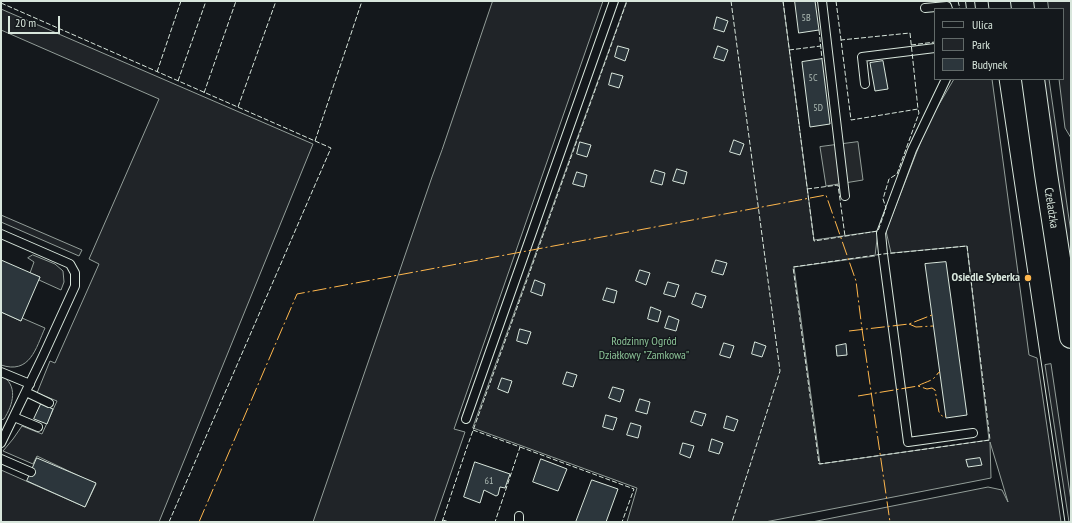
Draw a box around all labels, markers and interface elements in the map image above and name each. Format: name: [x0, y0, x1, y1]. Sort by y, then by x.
scale bar: [10, 8, 62, 34]
legend: [934, 8, 1064, 80]
house number: 5B: [801, 12, 811, 24]
text: 20 m: [15, 15, 36, 30]
text: Ulica: [972, 17, 993, 32]
text: Park: [972, 37, 990, 52]
text: Budynek: [972, 57, 1007, 72]
house number: 5C: [808, 72, 818, 84]
house number: 5D: [813, 102, 823, 114]
street label: Czeladzka: [1041, 187, 1061, 229]
place label: Osiedle Syberka: [952, 271, 1020, 285]
marker: Osiedle Syberka: [1023, 273, 1033, 283]
park label: Rodzinny Ogród Działkowy "Zamkowa": [599, 335, 689, 363]
house number: 61: [485, 475, 493, 487]

